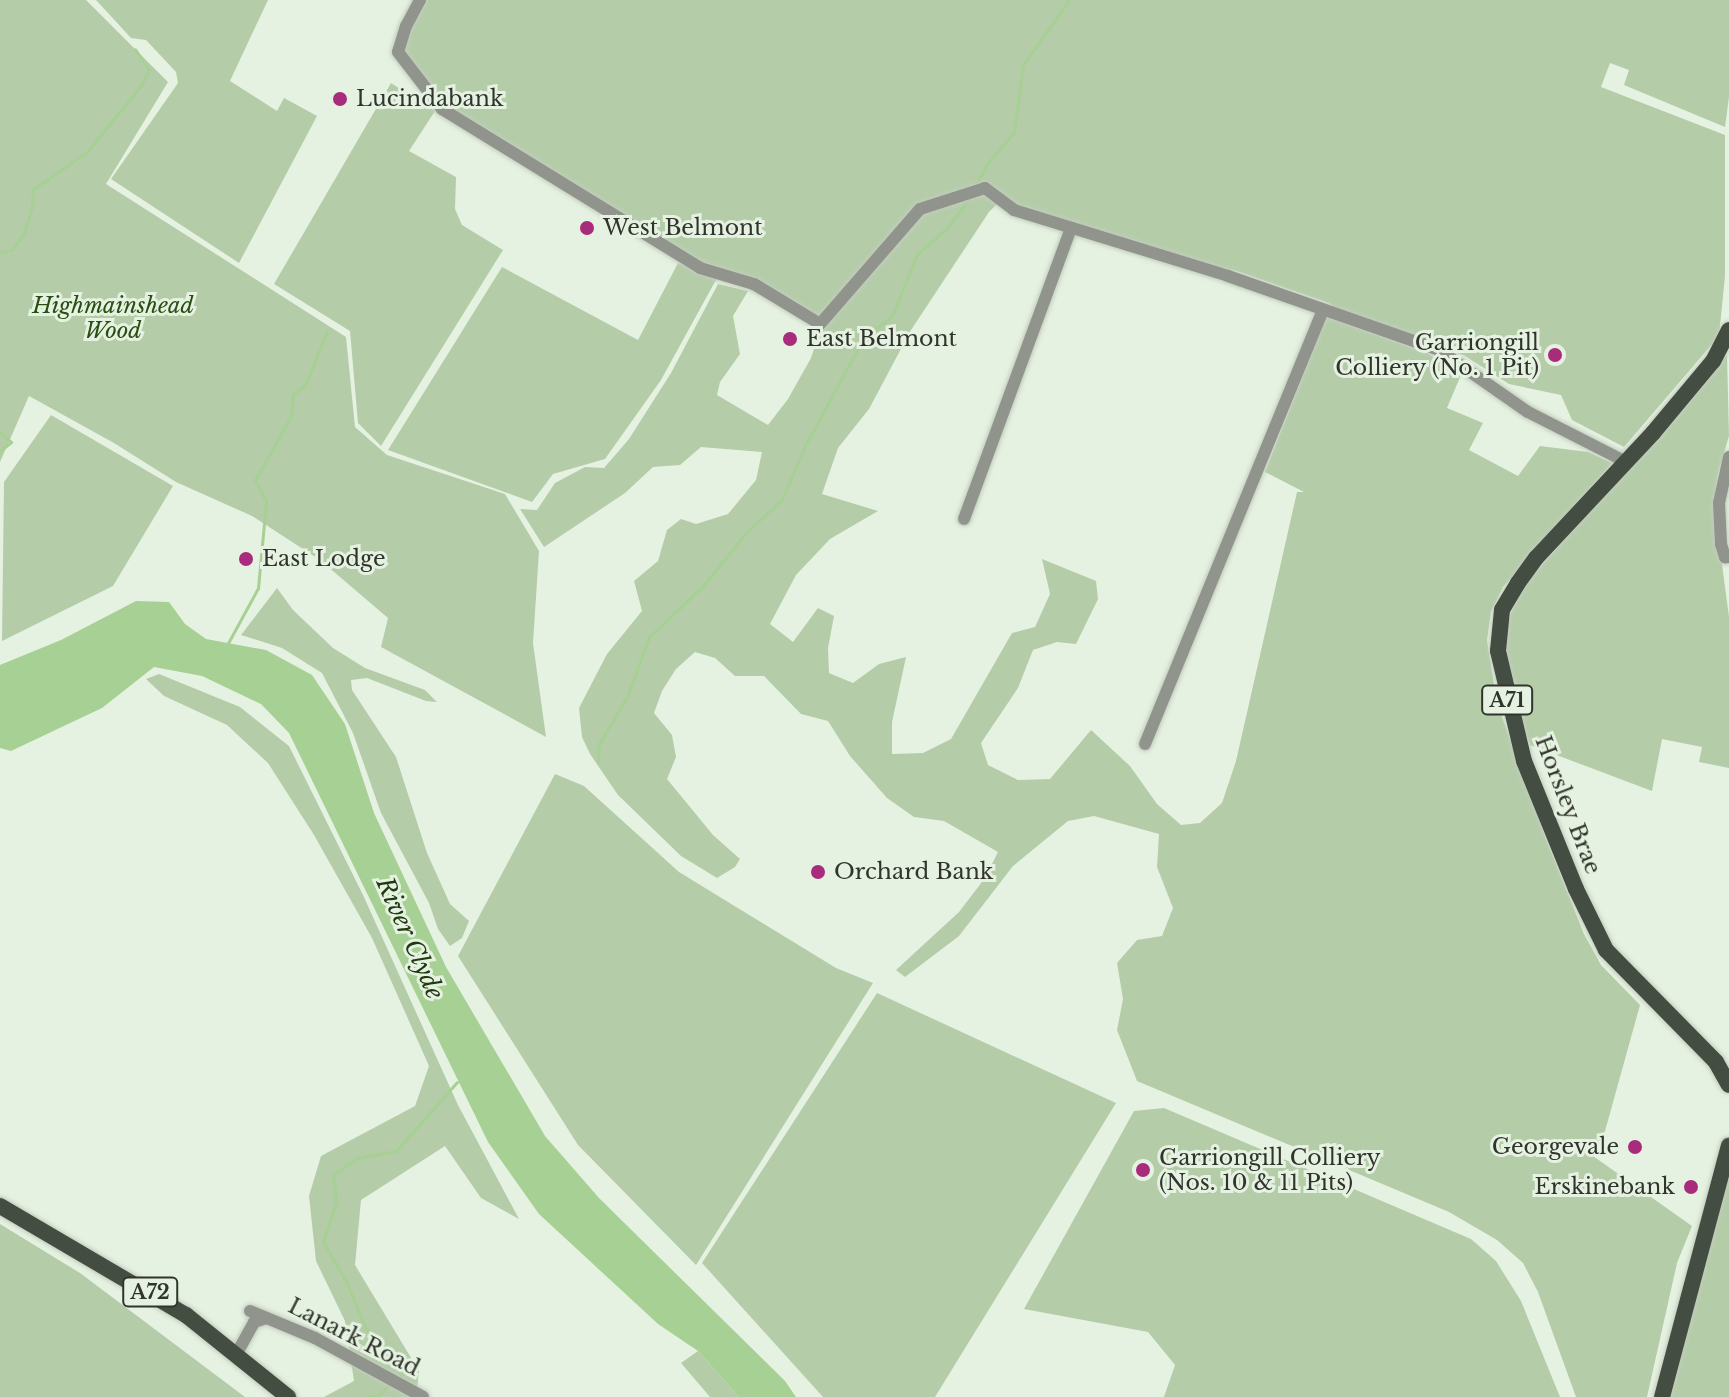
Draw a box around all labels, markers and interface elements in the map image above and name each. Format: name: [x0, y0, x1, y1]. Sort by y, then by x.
place label: Lucindabank: [356, 86, 504, 112]
marker: Lucindabank: [331, 90, 349, 108]
place label: West Belmont: [603, 215, 762, 241]
marker: West Belmont: [578, 219, 596, 237]
park label: Highmainshead Wood: [32, 292, 194, 344]
place label: East Belmont: [806, 326, 957, 352]
place label: Garriongill Colliery (No. 1 Pit): [1335, 329, 1539, 380]
marker: East Belmont: [781, 330, 799, 348]
marker: Garriongill Colliery (No. 1 Pit): [1546, 346, 1564, 364]
place label: East Lodge: [262, 546, 386, 572]
marker: East Lodge: [237, 550, 255, 568]
road number: A71: [1481, 684, 1533, 716]
street label: Horsley Brae: [1529, 732, 1607, 878]
place label: Orchard Bank: [834, 859, 993, 885]
marker: Orchard Bank: [809, 863, 827, 881]
water label: River Clyde: [370, 872, 450, 1004]
place label: Georgevale: [1492, 1134, 1619, 1160]
marker: Georgevale: [1626, 1138, 1644, 1156]
place label: Garriongill Colliery (Nos. 10 & 11 Pits): [1159, 1144, 1381, 1196]
marker: Garriongill Colliery (Nos. 10 & 11 Pits): [1134, 1161, 1152, 1179]
place label: Erskinebank: [1534, 1174, 1675, 1200]
marker: Erskinebank: [1682, 1178, 1700, 1196]
road number: A72: [122, 1276, 178, 1308]
street label: Lanark Road: [284, 1292, 424, 1382]

